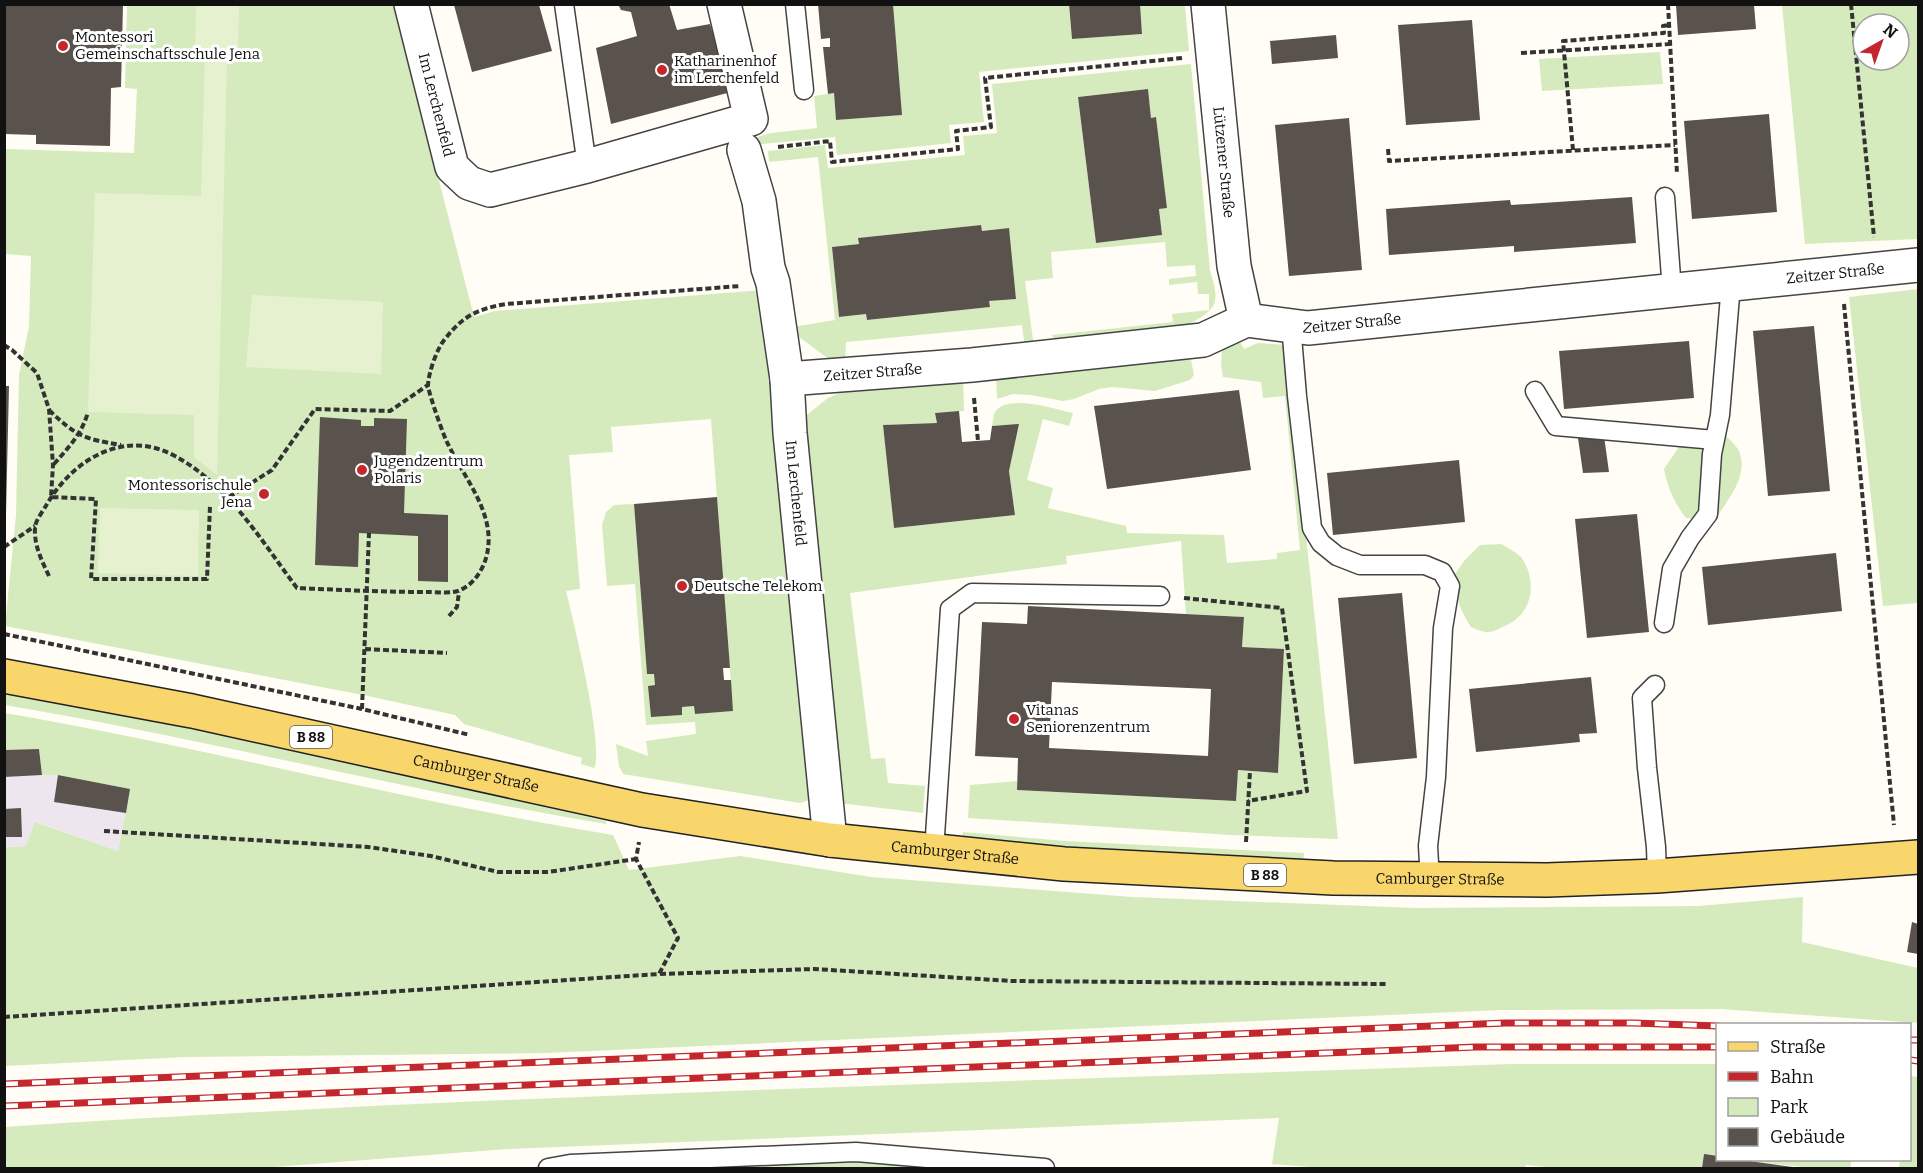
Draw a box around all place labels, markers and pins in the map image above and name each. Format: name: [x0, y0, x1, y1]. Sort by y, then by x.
place label: Montessori Gemeinschaftsschule Jena: [75, 28, 260, 63]
marker: Montessori Gemeinschaftsschule Jena: [56, 39, 70, 53]
place label: Katharinenhof im Lerchenfeld: [674, 52, 779, 87]
marker: Katharinenhof im Lerchenfeld: [655, 63, 669, 77]
place label: Jugendzentrum Polaris: [373, 452, 484, 487]
marker: Jugendzentrum Polaris: [355, 463, 369, 477]
place label: Montessorischule Jena: [128, 476, 252, 511]
marker: Montessorischule Jena: [257, 487, 271, 501]
place label: Deutsche Telekom: [694, 577, 823, 595]
marker: Deutsche Telekom: [675, 579, 689, 593]
place label: Vitanas Seniorenzentrum: [1026, 701, 1151, 736]
marker: Vitanas Seniorenzentrum: [1007, 712, 1021, 726]

